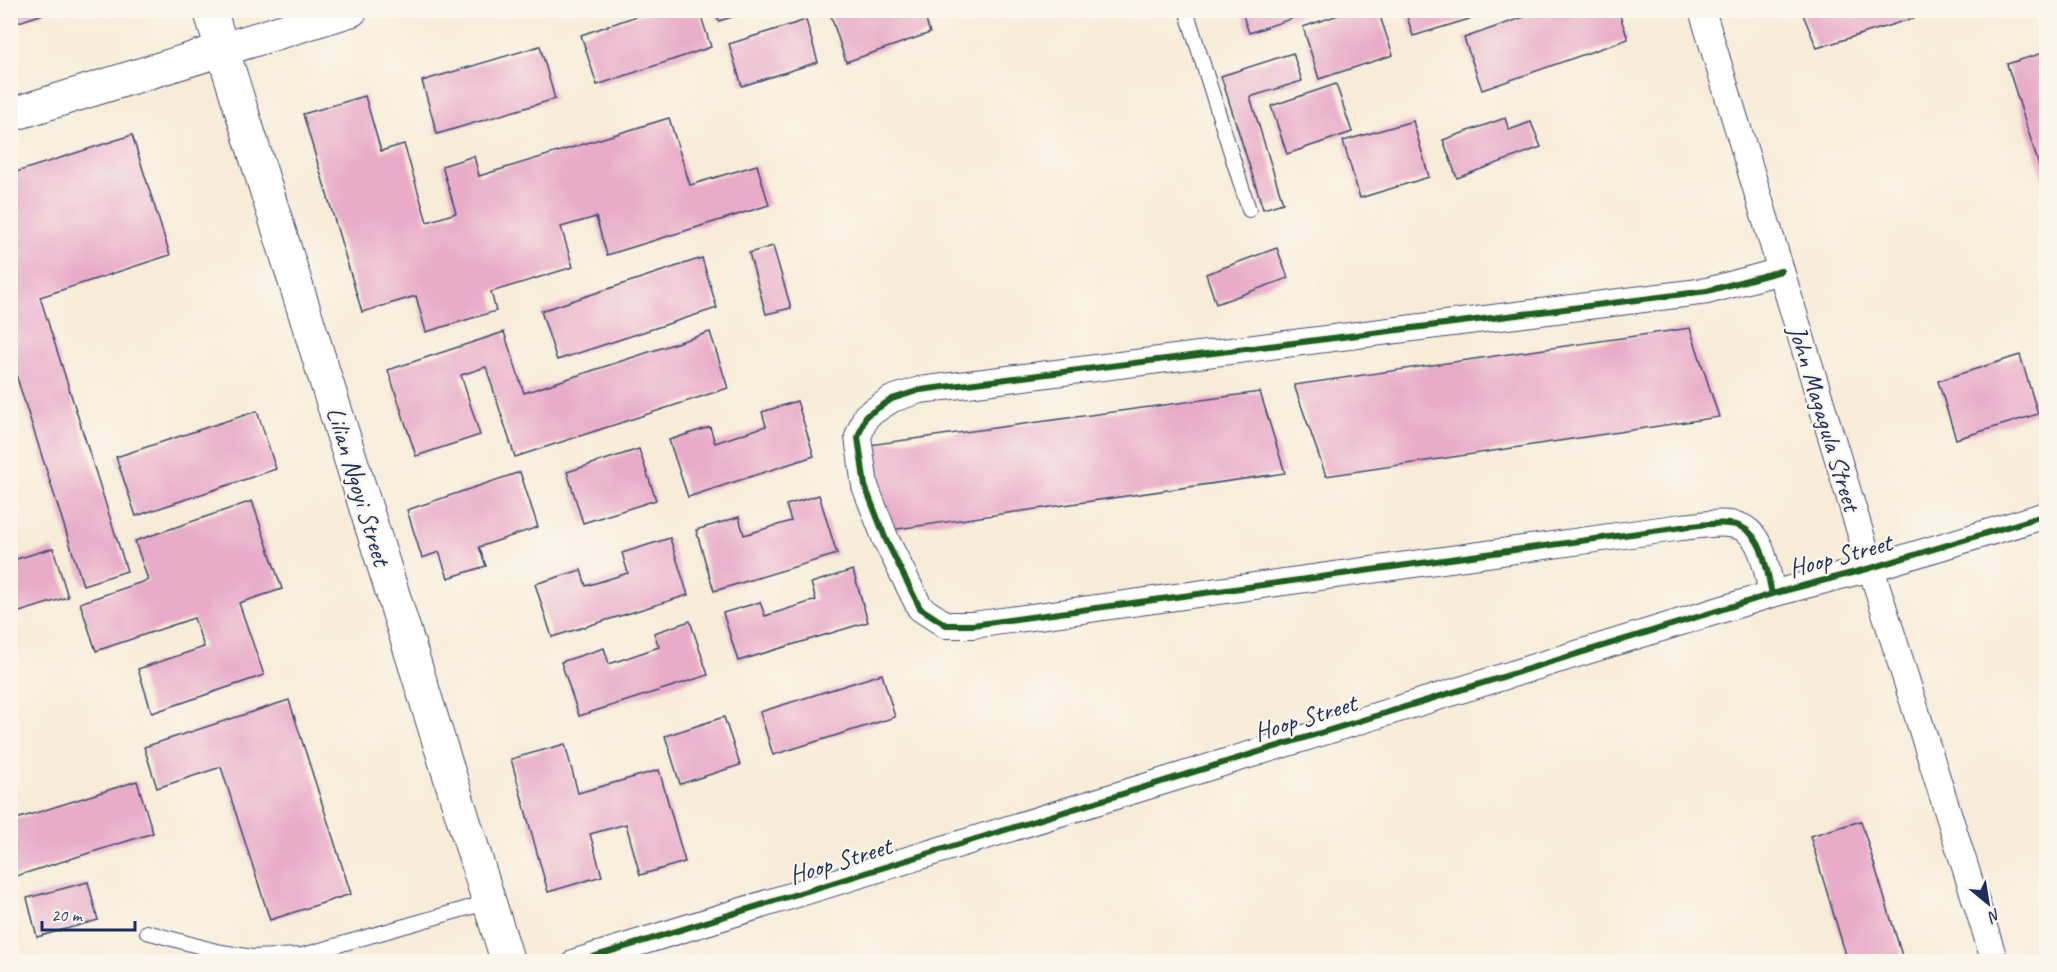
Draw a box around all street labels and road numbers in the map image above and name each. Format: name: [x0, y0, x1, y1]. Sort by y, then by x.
street label: John Magagula Street: [1780, 320, 1869, 517]
street label: Lilian Ngoyi Street: [319, 403, 399, 572]
street label: Hoop Street: [1785, 525, 1898, 585]
street label: Hoop Street: [1250, 686, 1363, 749]
street label: Hoop Street: [785, 829, 898, 892]

